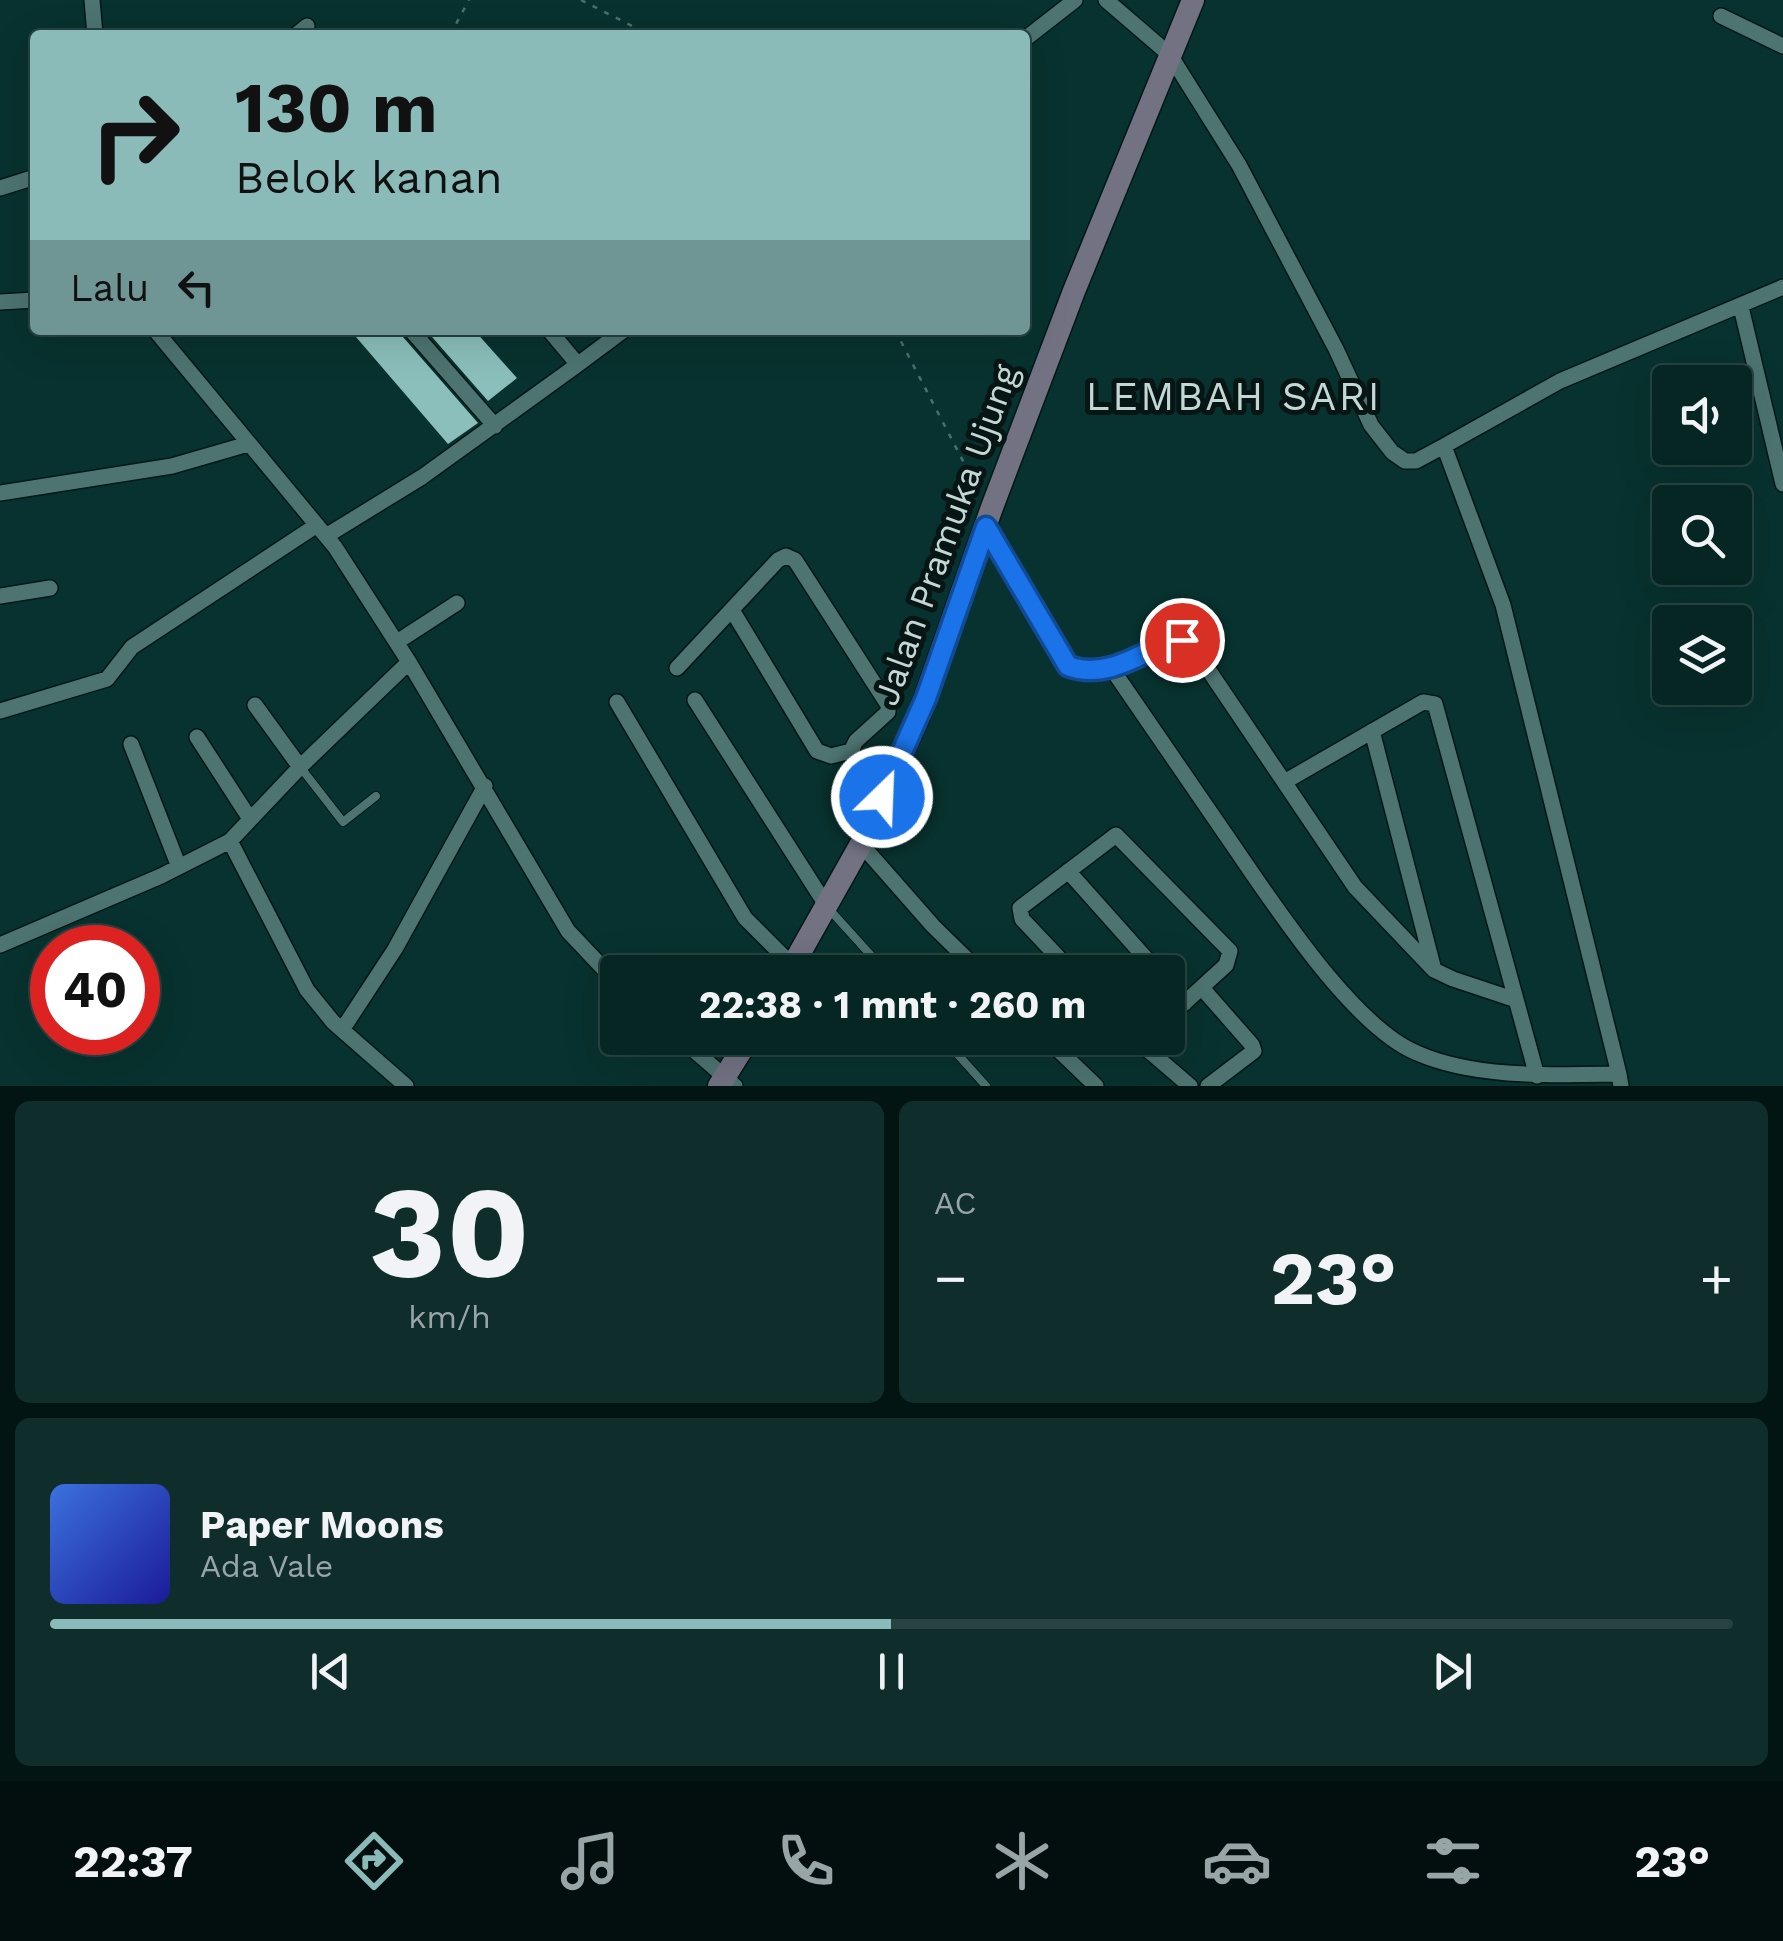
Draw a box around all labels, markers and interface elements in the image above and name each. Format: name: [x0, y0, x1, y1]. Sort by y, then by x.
text: 130 m: [235, 67, 438, 149]
icon: right: [70, 70, 200, 200]
text: Belok kanan: [235, 151, 503, 204]
icon: left: [169, 260, 224, 315]
text: Lalu: [70, 266, 149, 310]
street label: Jalan Pramuka Ujung: [865, 359, 1027, 711]
map controls: [1652, 365, 1752, 705]
button: sound: [1652, 365, 1752, 465]
district label: LEMBAH SARI: [1086, 373, 1382, 420]
button: search: [1652, 485, 1752, 585]
pin: [1140, 598, 1225, 683]
button: layers: [1652, 605, 1752, 705]
icon: arrive: [1155, 613, 1210, 668]
position arrow: [830, 745, 934, 849]
speed limit sign: 40: [30, 925, 160, 1055]
text: 22:38 · 1 mnt · 260 m: [699, 983, 1086, 1027]
text: 30: [369, 1156, 530, 1309]
text: AC: [934, 1184, 976, 1222]
text: 23°: [1270, 1234, 1397, 1322]
text: −: [934, 1246, 967, 1310]
text: +: [1700, 1246, 1733, 1310]
text: km/h: [408, 1298, 491, 1336]
text: Paper Moons: [200, 1503, 444, 1547]
text: Ada Vale: [200, 1547, 333, 1585]
icon: previous: [303, 1644, 358, 1699]
icon: pause: [864, 1644, 919, 1699]
icon: next: [1425, 1644, 1480, 1699]
icon: directions: [339, 1826, 409, 1896]
icon: music: [555, 1826, 625, 1896]
icon: phone: [771, 1826, 841, 1896]
icon: climate: [987, 1826, 1057, 1896]
icon: car: [1202, 1826, 1272, 1896]
icon: filters: [1418, 1826, 1488, 1896]
text: 22:37: [73, 1835, 193, 1888]
text: 23°: [1634, 1835, 1710, 1888]

